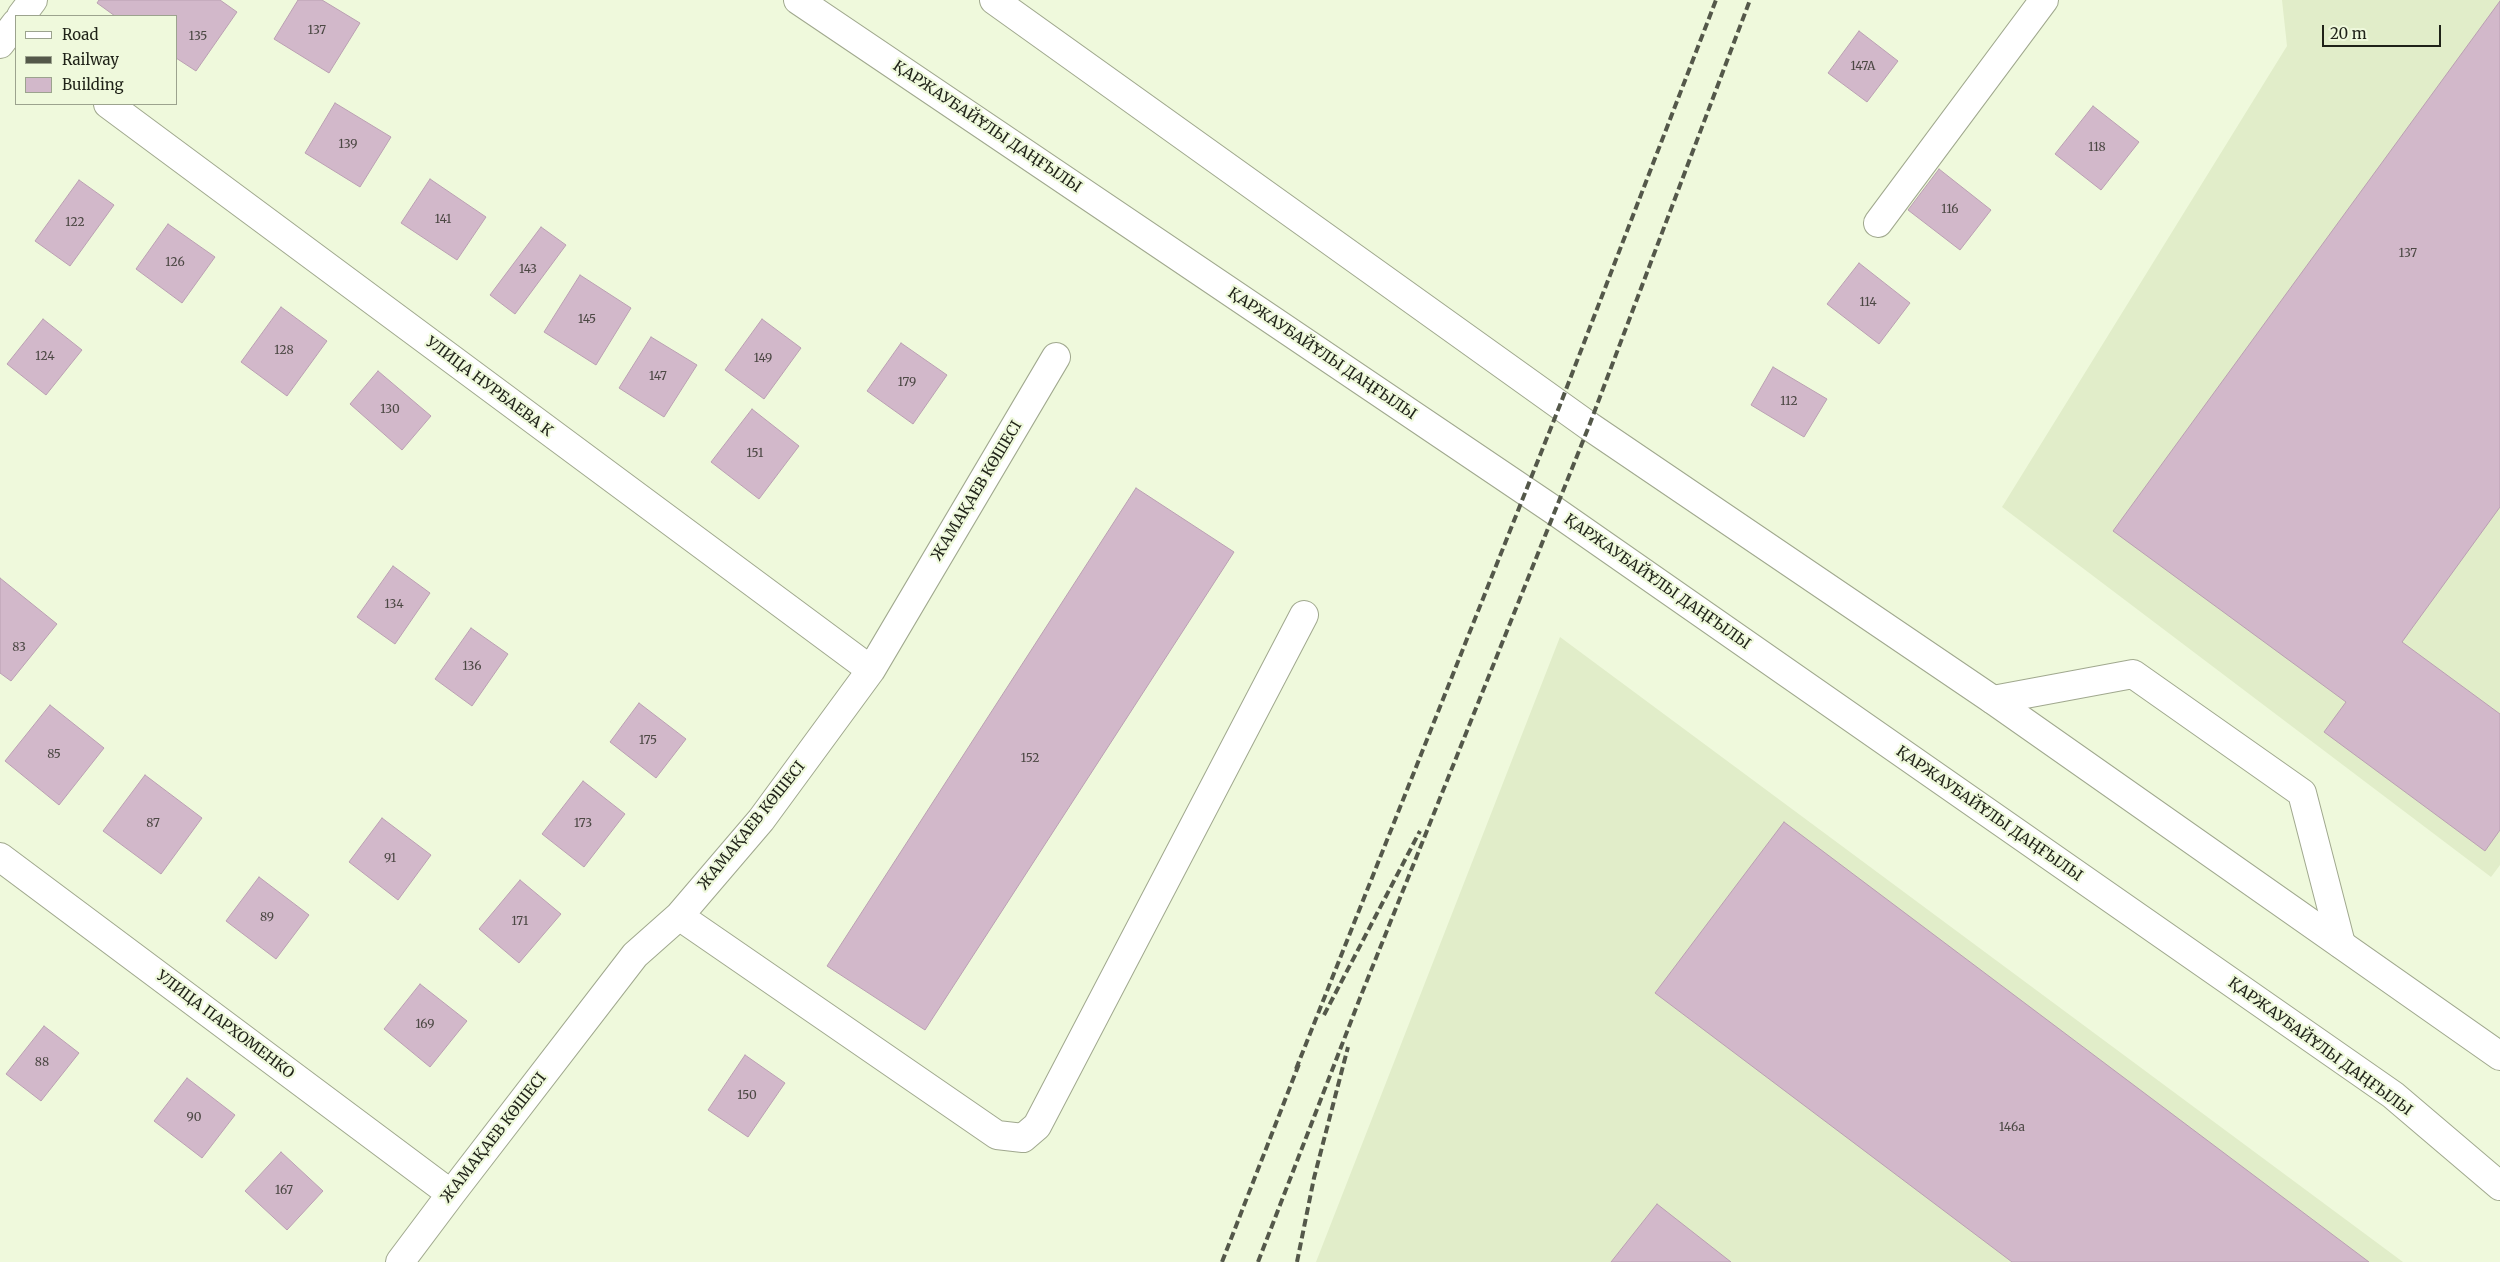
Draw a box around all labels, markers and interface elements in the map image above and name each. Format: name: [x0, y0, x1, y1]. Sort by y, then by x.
legend: [15, 15, 178, 105]
scale bar: [2325, 15, 2444, 47]
house number: 137: [308, 24, 326, 38]
text: 20 m: [2330, 24, 2367, 43]
text: Road: [62, 25, 98, 44]
house number: 135: [189, 30, 207, 44]
text: Railway: [62, 50, 119, 69]
street label: ҚАРЖАУБАЙҰЛЫ ДАҢҒЫЛЫ: [889, 57, 1085, 197]
house number: 147А: [1850, 60, 1876, 74]
text: Building: [62, 75, 124, 94]
house number: 139: [339, 138, 357, 152]
house number: 118: [2088, 141, 2106, 155]
house number: 116: [1941, 203, 1959, 217]
house number: 141: [435, 213, 451, 227]
house number: 122: [65, 216, 85, 230]
house number: 137: [2399, 247, 2417, 261]
house number: 126: [165, 256, 185, 270]
house number: 143: [519, 263, 537, 277]
street label: ҚАРЖАУБАЙҰЛЫ ДАҢҒЫЛЫ: [1224, 284, 1420, 424]
house number: 114: [1859, 296, 1877, 310]
house number: 145: [578, 313, 596, 327]
street label: УЛИЦА НУРБАЕВА К: [422, 333, 556, 441]
house number: 128: [274, 344, 294, 358]
house number: 124: [35, 350, 55, 364]
house number: 149: [754, 352, 772, 366]
house number: 147: [649, 370, 667, 384]
house number: 179: [898, 376, 916, 390]
house number: 112: [1780, 395, 1798, 409]
house number: 130: [380, 403, 400, 417]
street label: ЖАМАҚАЕВ КӨШЕСІ: [928, 418, 1026, 564]
house number: 151: [747, 447, 763, 461]
street label: ҚАРЖАУБАЙҰЛЫ ДАҢҒЫЛЫ: [1560, 511, 1754, 653]
house number: 134: [384, 598, 404, 612]
house number: 83: [12, 641, 26, 655]
house number: 136: [462, 660, 482, 674]
house number: 175: [639, 734, 657, 748]
street label: ҚАРЖАУБАЙҰЛЫ ДАҢҒЫЛЫ: [1892, 743, 2086, 885]
house number: 85: [47, 748, 61, 762]
house number: 152: [1021, 752, 1039, 766]
street label: ЖАМАҚАЕВ КӨШЕСІ: [695, 758, 809, 894]
house number: 87: [146, 817, 160, 831]
house number: 173: [574, 817, 592, 831]
house number: 91: [384, 852, 396, 866]
house number: 89: [260, 911, 274, 925]
house number: 171: [512, 915, 528, 929]
street label: УЛИЦА ПАРХОМЕНКО: [153, 967, 297, 1083]
street label: ҚАРЖАУБАЙҰЛЫ ДАҢҒЫЛЫ: [2224, 974, 2416, 1120]
house number: 169: [415, 1018, 435, 1032]
house number: 88: [35, 1056, 49, 1070]
street label: ЖАМАҚАЕВ КӨШЕСІ: [438, 1069, 550, 1207]
house number: 150: [737, 1089, 757, 1103]
house number: 90: [186, 1111, 202, 1125]
house number: 146а: [1999, 1121, 2025, 1135]
house number: 167: [275, 1184, 293, 1198]

